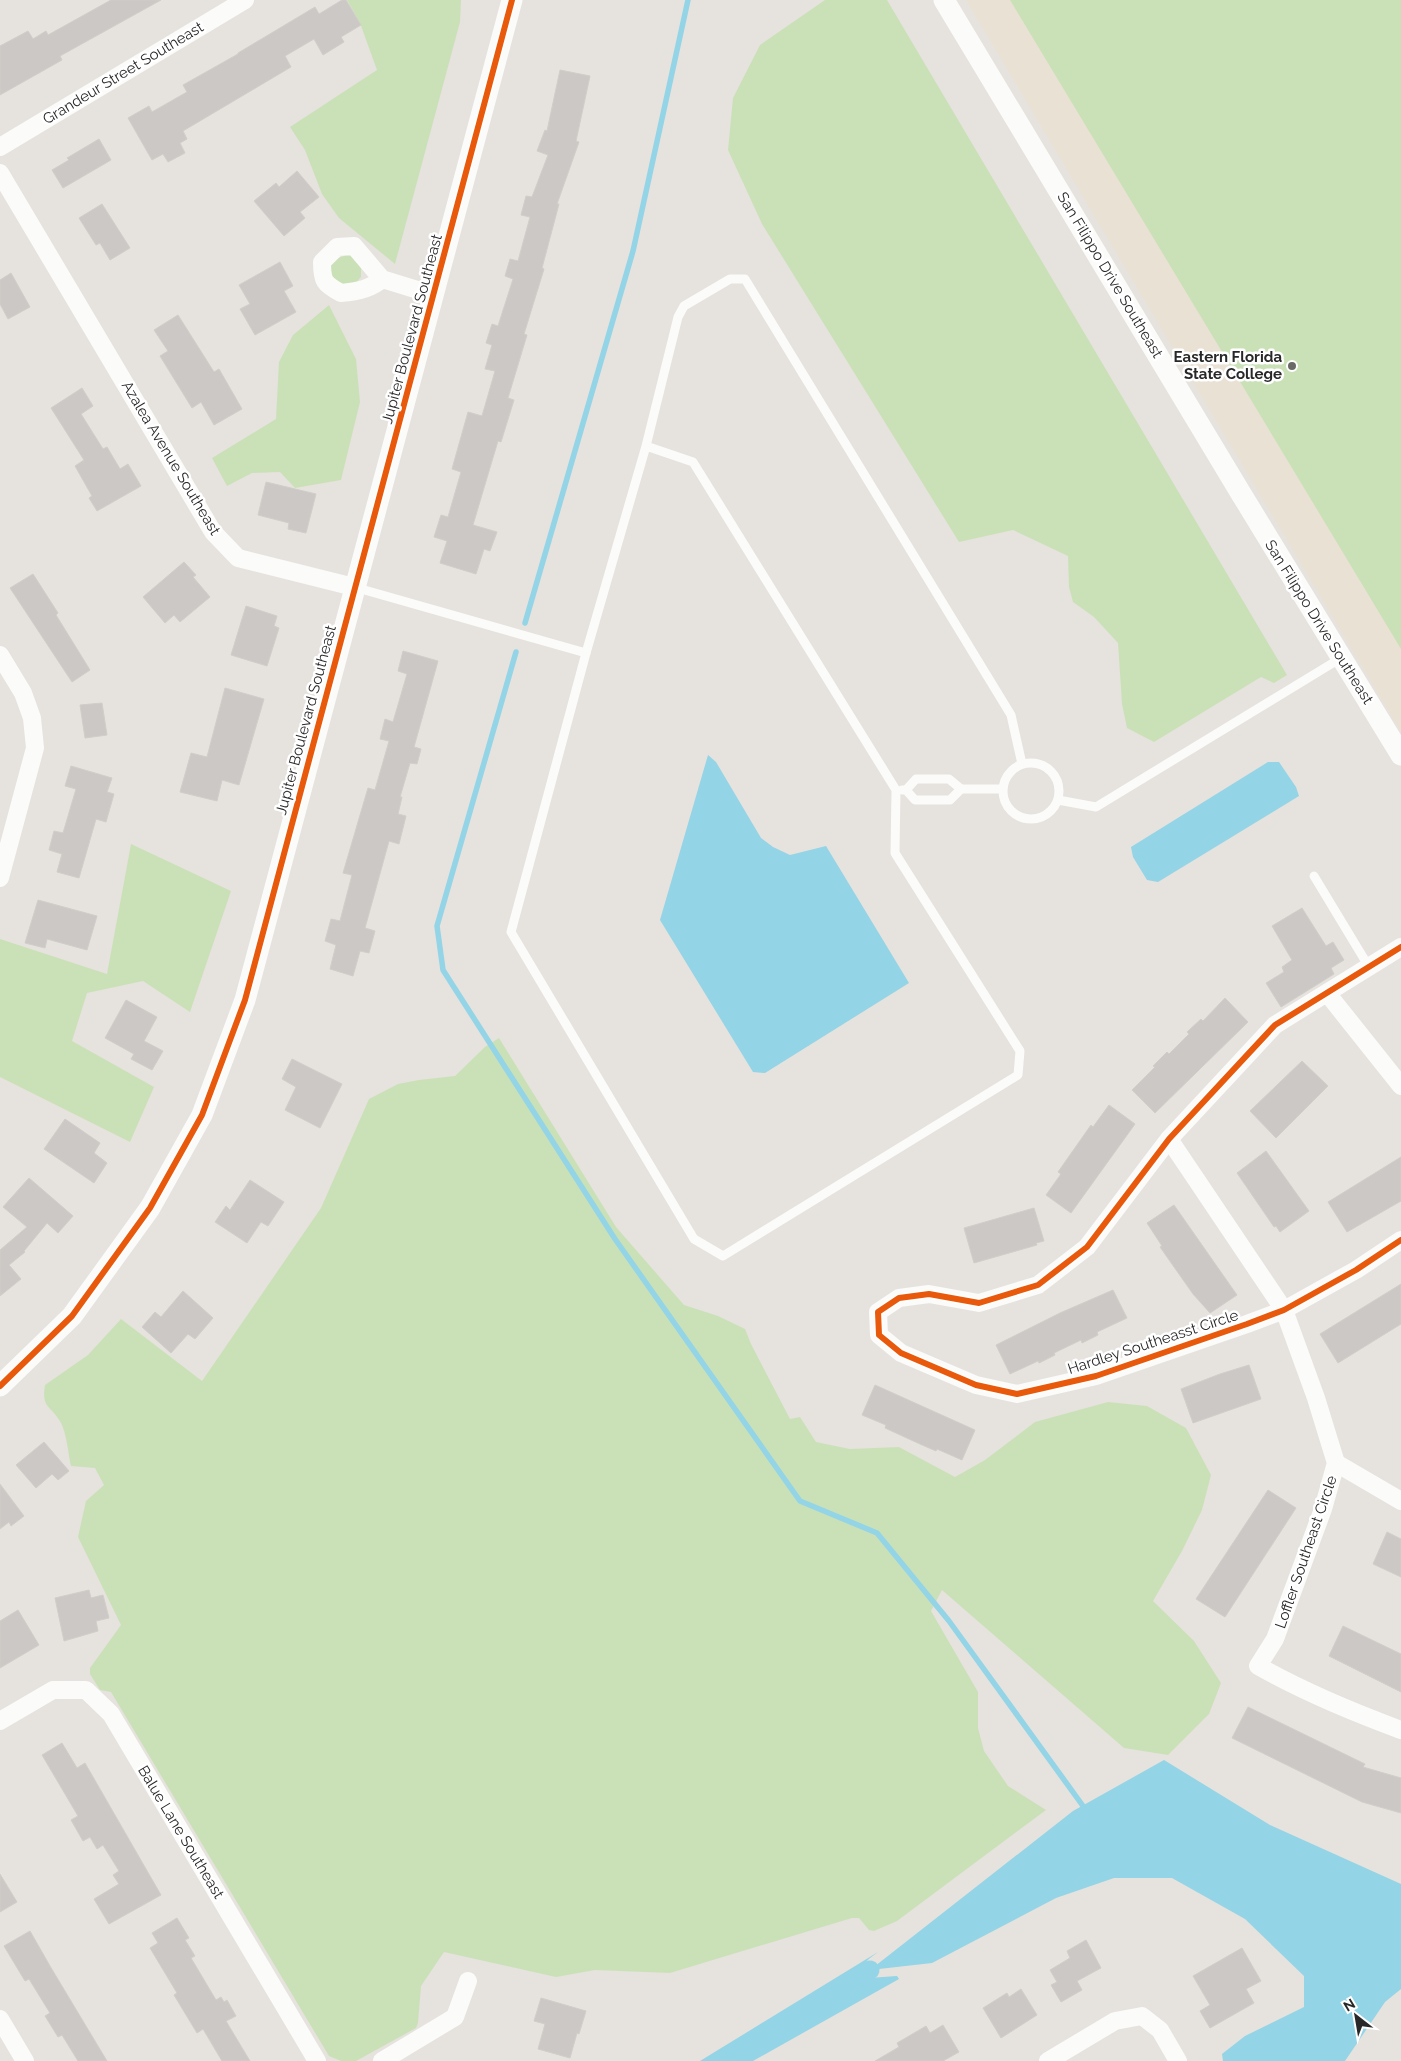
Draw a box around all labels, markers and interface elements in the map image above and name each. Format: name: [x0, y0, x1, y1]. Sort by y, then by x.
street label: Grandeur Street Southeast: [39, 18, 207, 128]
street label: San Filippo Drive Southeast: [1053, 189, 1167, 361]
street label: Jupiter Boulevard Southeast: [378, 232, 446, 426]
place label: Eastern Florida State College: [1174, 348, 1282, 383]
marker: Eastern Florida State College: [1286, 360, 1298, 372]
street label: Azalea Avenue Southeast: [118, 378, 224, 538]
street label: San Filippo Drive Southeast: [1261, 537, 1377, 707]
street label: Jupiter Boulevard Southeast: [272, 623, 340, 817]
street label: Hardley Southeasst Circle: [1065, 1306, 1241, 1378]
street label: Loffler Southeast Circle: [1271, 1473, 1341, 1631]
street label: Balue Lane Southeast: [134, 1762, 228, 1902]
north arrow: [1331, 1991, 1381, 2041]
text: N: [1341, 1995, 1358, 2014]

